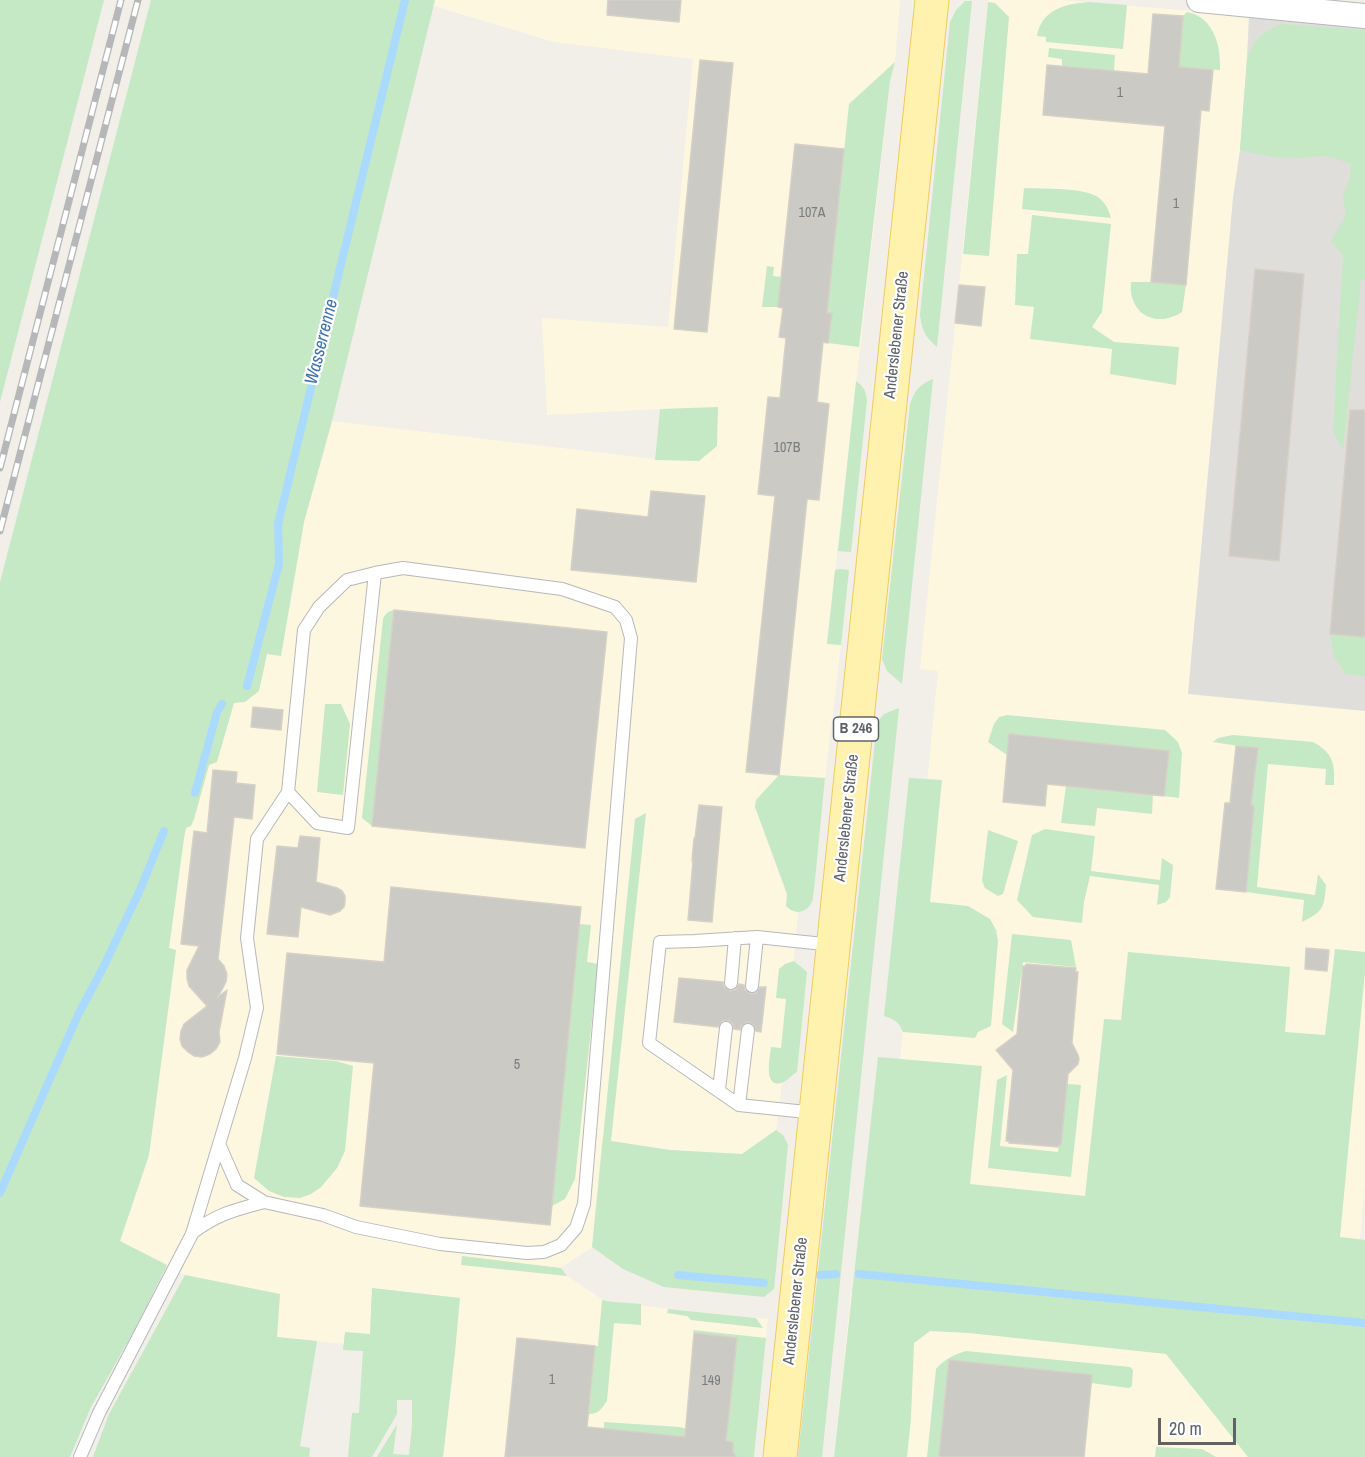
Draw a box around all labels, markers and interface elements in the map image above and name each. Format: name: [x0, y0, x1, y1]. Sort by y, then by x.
house number: 1: [1117, 85, 1123, 101]
house number: 1: [1173, 196, 1179, 212]
house number: 107A: [799, 205, 825, 221]
street label: Anderslebener Straße: [881, 270, 913, 400]
water label: Wasserrenne: [301, 297, 343, 387]
house number: 107B: [774, 440, 800, 456]
road number: B 246: [834, 717, 878, 741]
street label: Anderslebener Straße: [831, 753, 863, 883]
house number: 5: [514, 1057, 520, 1073]
street label: Anderslebener Straße: [780, 1236, 812, 1366]
house number: 1: [549, 1372, 555, 1388]
house number: 149: [701, 1373, 721, 1389]
scale bar: [1161, 1406, 1239, 1444]
text: 20 m: [1169, 1416, 1202, 1441]

